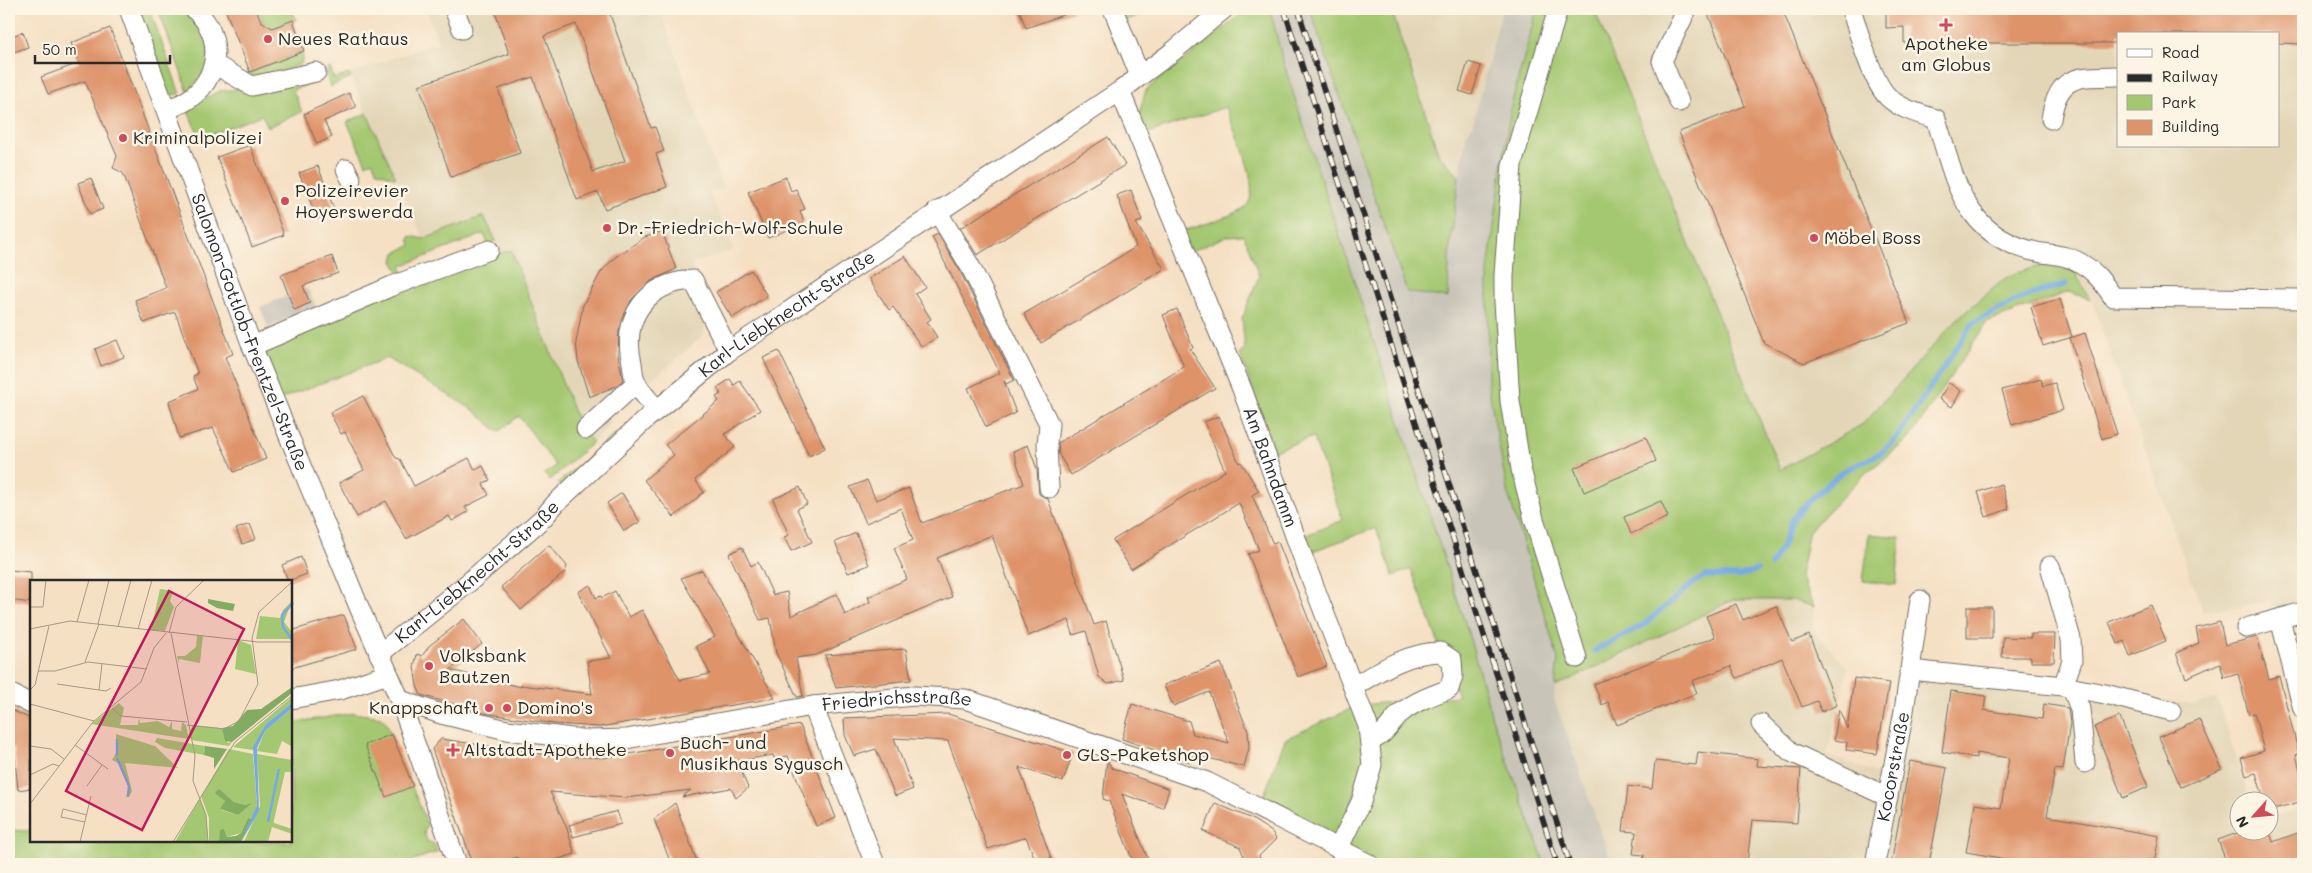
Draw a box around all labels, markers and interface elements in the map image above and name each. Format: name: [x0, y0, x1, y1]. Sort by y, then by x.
marker: Apotheke am Globus: [1940, 19, 1952, 31]
place label: Neues Rathaus: [278, 26, 409, 50]
place label: Apotheke am Globus: [1901, 31, 1991, 76]
scale bar: [35, 32, 170, 64]
legend: [2117, 32, 2280, 148]
marker: Neues Rathaus: [262, 33, 274, 45]
text: 50 m: [42, 39, 77, 59]
text: Road: [2162, 42, 2199, 62]
text: Railway: [2162, 66, 2218, 86]
text: Park: [2162, 92, 2196, 112]
text: Building: [2162, 116, 2219, 136]
place label: Kriminalpolizei: [133, 125, 263, 149]
marker: Kriminalpolizei: [117, 132, 129, 144]
place label: Polizeirevier Hoyerswerda: [295, 178, 414, 223]
street label: Salomon-Gottlob-Frentzel-Straße: [186, 190, 315, 474]
marker: Polizeirevier Hoyerswerda: [279, 195, 291, 207]
place label: Dr.-Friedrich-Wolf-Schule: [617, 215, 843, 239]
marker: Dr.-Friedrich-Wolf-Schule: [601, 222, 613, 234]
place label: Möbel Boss: [1824, 225, 1921, 249]
marker: Möbel Boss: [1808, 232, 1820, 244]
street label: Karl-Liebknecht-Straße: [693, 244, 879, 382]
street label: Am Bahndamm: [1238, 403, 1304, 530]
street label: Karl-Liebknecht-Straße: [389, 495, 564, 648]
inset map: [30, 580, 292, 843]
place label: Volksbank Bautzen: [439, 643, 526, 688]
marker: Volksbank Bautzen: [423, 660, 435, 672]
street label: Friedrichsstraße: [821, 683, 976, 716]
place label: Knappschaft: [369, 695, 479, 719]
place label: Domino's: [517, 695, 593, 719]
marker: Knappschaft: [483, 702, 495, 714]
marker: Domino's: [501, 702, 513, 714]
street label: Kocorstraße: [1870, 710, 1915, 824]
place label: Buch- und Musikhaus Sygusch: [680, 730, 843, 775]
place label: Altstadt-Apotheke: [463, 737, 627, 761]
place label: GLS-Paketshop: [1077, 742, 1209, 766]
marker: Altstadt-Apotheke: [447, 744, 459, 756]
marker: Buch- und Musikhaus Sygusch: [664, 747, 676, 759]
marker: GLS-Paketshop: [1061, 749, 1073, 761]
north arrow: [2230, 790, 2280, 840]
text: N: [2231, 813, 2253, 831]

